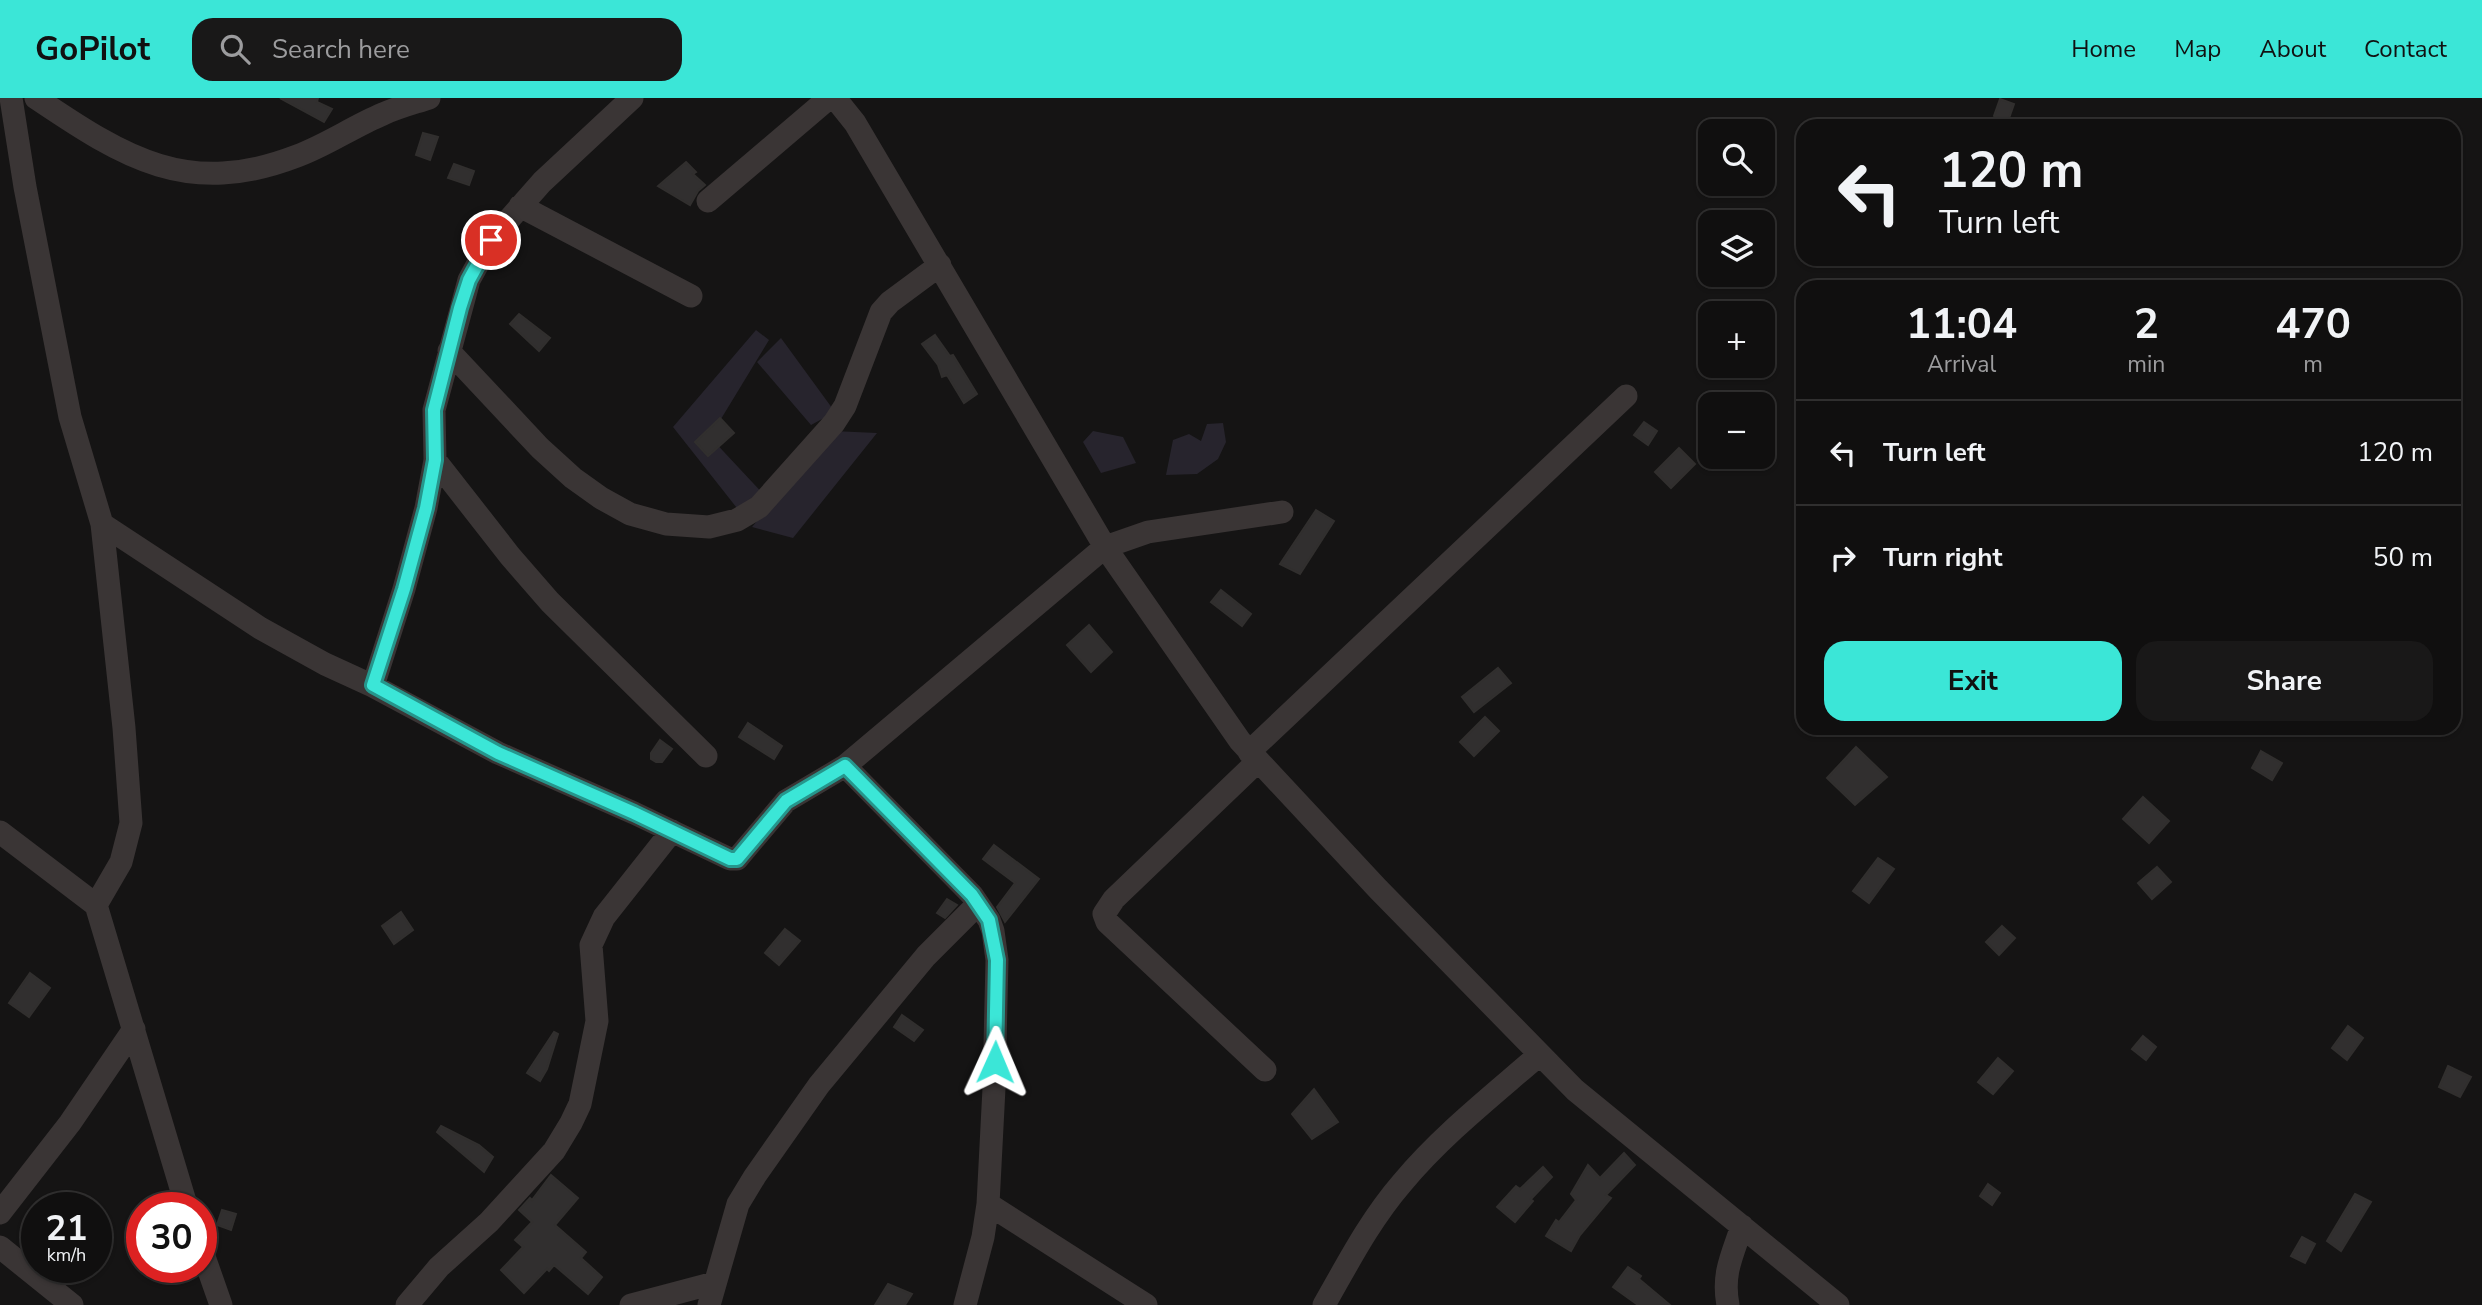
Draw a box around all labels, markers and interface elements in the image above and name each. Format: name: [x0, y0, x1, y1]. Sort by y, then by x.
search box: [192, 18, 682, 81]
text: GoPilot: [35, 27, 150, 72]
icon: search: [216, 30, 254, 68]
text: Search here: [272, 32, 410, 67]
text: Home: [2071, 33, 2136, 65]
text: Map: [2174, 33, 2221, 65]
text: About: [2259, 33, 2326, 65]
text: Contact: [2364, 33, 2447, 65]
map controls: [1698, 119, 1775, 469]
button: search: [1698, 119, 1775, 196]
text: 120 m: [1939, 137, 2083, 204]
icon: left: [1824, 147, 1915, 238]
text: Turn left: [1939, 201, 2059, 244]
pin: [461, 210, 521, 270]
button: layers: [1698, 210, 1775, 287]
icon: arrive: [472, 221, 510, 259]
text: 11:04: [1906, 296, 2017, 353]
text: 2: [2134, 296, 2159, 353]
text: 470: [2275, 296, 2351, 353]
button: +: [1698, 301, 1775, 378]
text: Arrival: [1927, 349, 1996, 380]
text: min: [2127, 349, 2165, 380]
text: m: [2303, 349, 2323, 380]
button: −: [1698, 392, 1775, 469]
icon: left: [1824, 434, 1862, 472]
text: Turn left: [1883, 435, 1986, 470]
text: 120 m: [2357, 435, 2433, 470]
icon: right: [1824, 539, 1862, 577]
text: Turn right: [1883, 540, 2002, 575]
text: 50 m: [2373, 540, 2433, 575]
button: Exit: [1824, 641, 2122, 721]
button: Share: [2136, 641, 2433, 721]
position arrow: [958, 1025, 1032, 1099]
speed limit sign: 30: [126, 1192, 217, 1283]
text: 21: [45, 1205, 88, 1252]
text: km/h: [47, 1243, 86, 1267]

